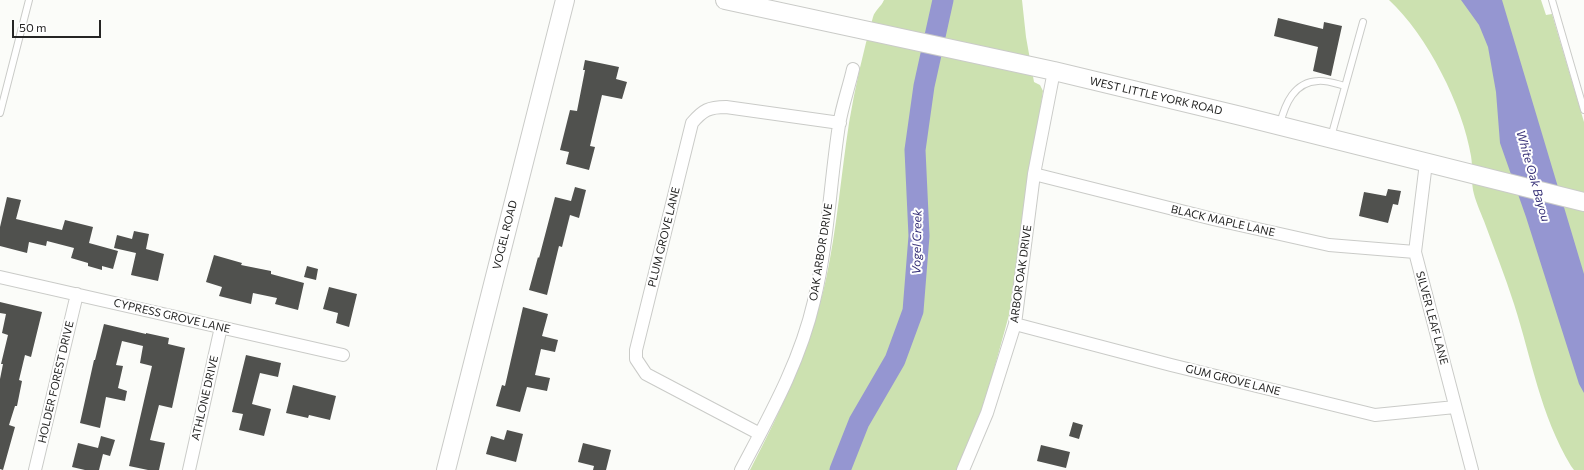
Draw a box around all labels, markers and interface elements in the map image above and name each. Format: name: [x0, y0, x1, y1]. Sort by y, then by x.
scale bar: [14, 12, 103, 38]
text: 50 m: [19, 20, 47, 34]
street label: WEST LITTLE YORK ROAD: [1088, 74, 1224, 118]
water label: White Oak Bayou: [1513, 129, 1553, 223]
street label: PLUM GROVE LANE: [645, 186, 683, 288]
street label: VOGEL ROAD: [490, 199, 520, 271]
street label: OAK ARBOR DRIVE: [807, 202, 835, 302]
street label: BLACK MAPLE LANE: [1170, 203, 1276, 239]
water label: Vogel Creek: [909, 210, 925, 274]
street label: ARBOR OAK DRIVE: [1008, 224, 1034, 324]
street label: SILVER LEAF LANE: [1413, 270, 1451, 366]
street label: CYPRESS GROVE LANE: [112, 296, 232, 336]
street label: HOLDER FOREST DRIVE: [36, 320, 76, 444]
street label: ATHLONE DRIVE: [189, 354, 221, 442]
street label: GUM GROVE LANE: [1184, 362, 1282, 398]

